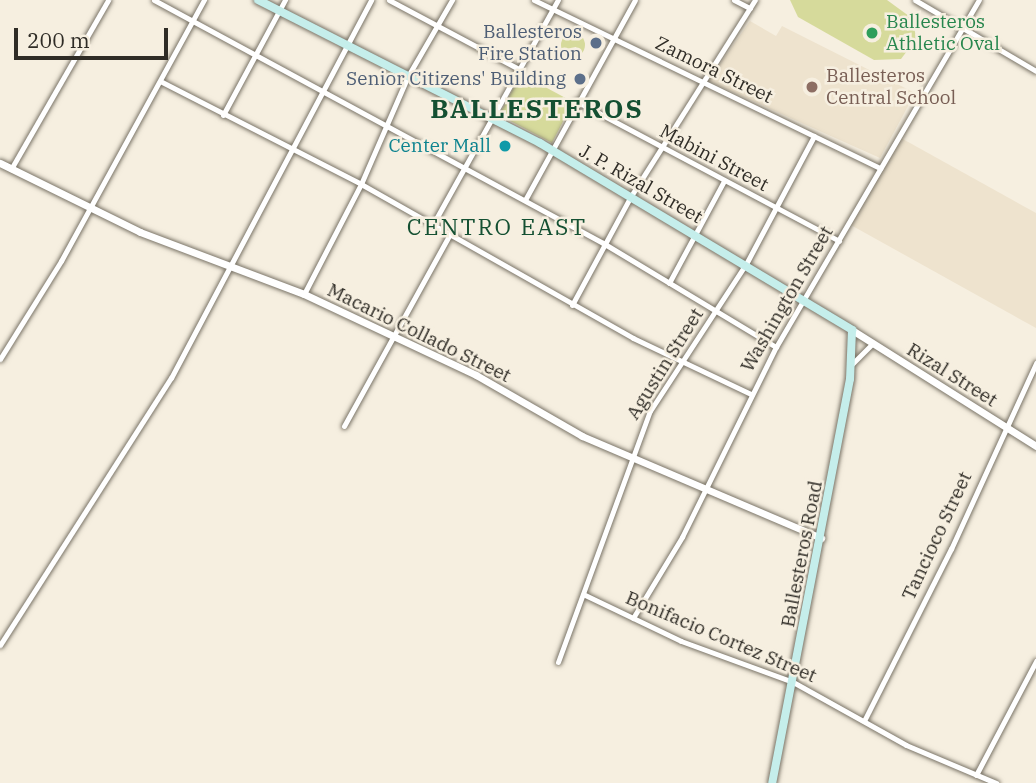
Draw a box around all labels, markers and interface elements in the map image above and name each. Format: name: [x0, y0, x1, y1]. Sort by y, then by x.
place label: Ballesteros Athletic Oval: [886, 11, 1000, 55]
scale bar: [18, 14, 172, 58]
place label: Ballesteros Fire Station: [478, 21, 582, 65]
marker: Ballesteros Athletic Oval: [864, 25, 880, 41]
text: 200 m: [27, 26, 90, 54]
street label: Zamora Street: [652, 32, 776, 108]
marker: Ballesteros Fire Station: [588, 35, 604, 51]
place label: Ballesteros Central School: [826, 65, 956, 109]
place label: Senior Citizens' Building: [346, 68, 566, 90]
marker: Senior Citizens' Building: [572, 71, 588, 87]
marker: Ballesteros Central School: [804, 79, 820, 95]
district label: BALLESTEROS: [432, 93, 642, 125]
street label: Mabini Street: [656, 120, 772, 196]
place label: Center Mall: [388, 135, 491, 157]
marker: Center Mall: [497, 138, 513, 154]
street label: J. P. Rizal Street: [575, 140, 707, 228]
district label: CENTRO EAST: [408, 212, 586, 240]
street label: Washington Street: [736, 222, 838, 376]
street label: Macario Collado Street: [324, 279, 514, 387]
street label: Agustin Street: [622, 304, 708, 424]
street label: Rizal Street: [903, 338, 1001, 412]
street label: Tancioco Street: [897, 468, 977, 604]
street label: Ballesteros Road: [777, 479, 827, 629]
street label: Bonifacio Cortez Street: [622, 586, 820, 688]

